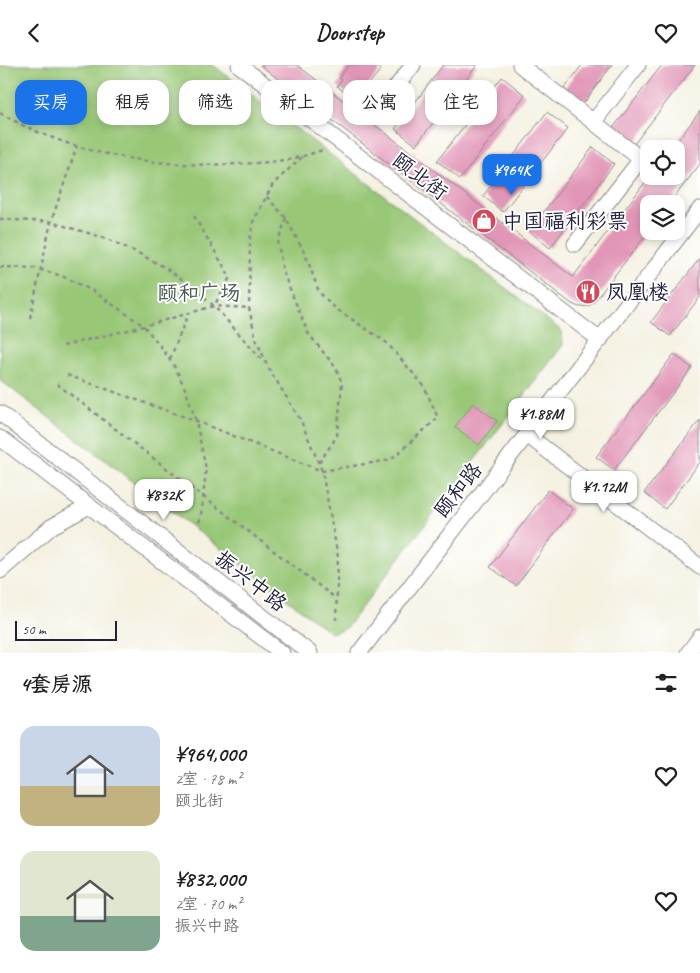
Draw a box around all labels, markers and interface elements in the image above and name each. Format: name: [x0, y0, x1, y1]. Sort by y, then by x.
icon: back: [20, 19, 48, 47]
text: Doorstep: [316, 19, 384, 47]
icon: heart: [652, 19, 680, 47]
chip: 买房: [15, 80, 87, 125]
chip: 租房: [97, 80, 169, 125]
chip: 筛选: [179, 80, 251, 125]
chip: 新上: [261, 80, 333, 125]
chip: 公寓: [343, 80, 415, 125]
chip: 住宅: [425, 80, 497, 125]
map controls: [640, 140, 685, 240]
button: locate: [640, 140, 685, 185]
street label: 颐北街: [387, 147, 453, 205]
pin: ¥964K: [477, 153, 547, 196]
text: ¥964K: [493, 160, 531, 180]
button: layers: [640, 195, 685, 240]
shop icon: 中国福利彩票: [471, 208, 497, 234]
place label: 中国福利彩票: [502, 208, 628, 234]
restaurant icon: 凤凰楼: [575, 279, 601, 305]
place label: 凤凰楼: [606, 279, 669, 305]
park label: 颐和广场: [157, 280, 241, 306]
pin: ¥1.88M: [500, 397, 582, 440]
text: ¥1.88M: [519, 404, 563, 424]
street label: 颐和路: [428, 457, 488, 523]
pin: ¥1.12M: [563, 471, 645, 513]
text: ¥1.12M: [582, 477, 626, 497]
pin: ¥832K: [129, 479, 199, 521]
text: ¥832K: [146, 485, 182, 505]
street label: 振兴中路: [210, 545, 292, 617]
scale bar: [15, 618, 118, 641]
text: 50 m: [22, 621, 46, 638]
icon: filters: [652, 669, 680, 697]
text: 4套房源: [20, 671, 92, 697]
text: ¥964,000: [175, 741, 246, 767]
icon: home: [60, 746, 120, 806]
icon: heart: [652, 762, 680, 790]
text: 2室 · 78 m²: [175, 769, 241, 789]
text: 颐北街: [175, 791, 223, 811]
text: ¥832,000: [175, 866, 245, 892]
icon: home: [60, 871, 120, 931]
icon: heart: [652, 887, 680, 915]
text: 2室 · 70 m²: [175, 894, 241, 914]
text: 振兴中路: [175, 916, 239, 936]

